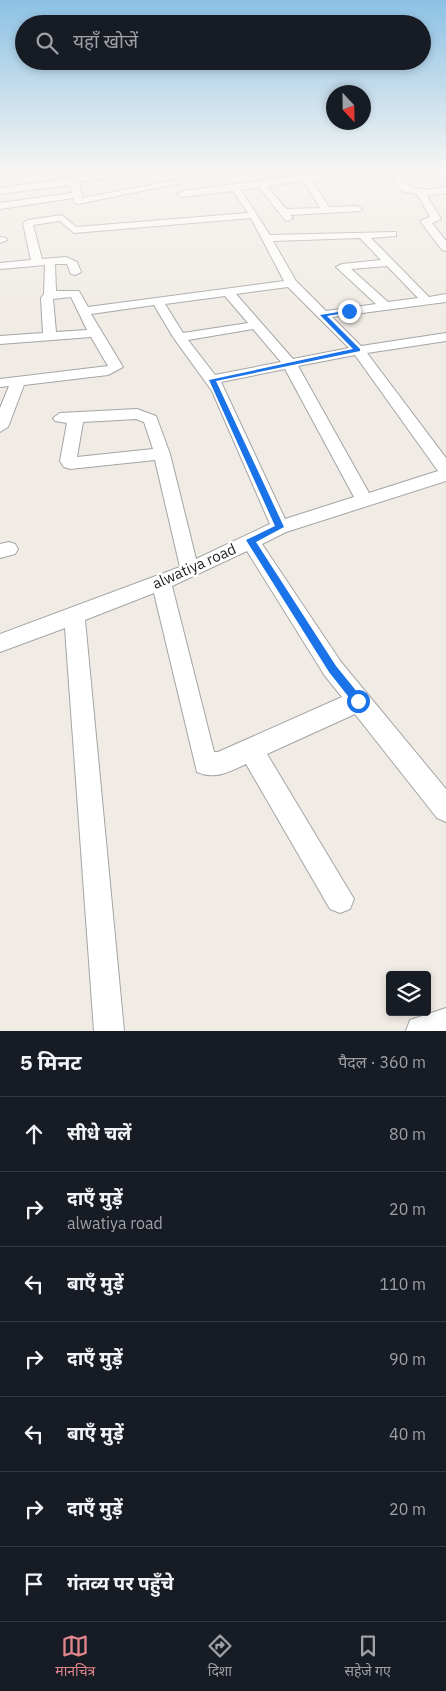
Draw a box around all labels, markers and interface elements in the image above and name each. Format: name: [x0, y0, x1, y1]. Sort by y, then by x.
search box: [15, 15, 431, 70]
icon: search: [33, 29, 61, 57]
text: यहाँ खोजें: [73, 29, 138, 53]
north arrow: [326, 85, 371, 130]
route end: [338, 300, 361, 323]
street label: alwatiya road: [149, 539, 239, 593]
route start: [347, 690, 370, 713]
map controls: [386, 971, 431, 1016]
button: layers: [386, 971, 431, 1016]
text: 5 मिनट: [20, 1048, 82, 1076]
text: पैदल · 360 m: [338, 1052, 426, 1072]
icon: ahead: [20, 1120, 48, 1148]
text: सीधे चलें: [67, 1121, 131, 1145]
text: 80 m: [389, 1124, 426, 1144]
text: दाएँ मुड़ें: [67, 1186, 123, 1210]
icon: right: [20, 1195, 48, 1223]
text: 20 m: [389, 1199, 426, 1219]
text: alwatiya road: [67, 1213, 163, 1233]
icon: left: [20, 1270, 48, 1298]
text: बाएँ मुड़ें: [67, 1271, 124, 1295]
text: 110 m: [379, 1274, 426, 1294]
icon: right: [20, 1345, 48, 1373]
text: दाएँ मुड़ें: [67, 1346, 123, 1370]
text: 90 m: [389, 1349, 426, 1369]
icon: left: [20, 1420, 48, 1448]
text: बाएँ मुड़ें: [67, 1421, 124, 1445]
text: 40 m: [389, 1424, 426, 1444]
icon: right: [20, 1495, 48, 1523]
text: दाएँ मुड़ें: [67, 1496, 123, 1520]
text: 20 m: [389, 1499, 426, 1519]
icon: arrive: [20, 1570, 48, 1598]
text: गंतव्य पर पहुँचे: [67, 1571, 174, 1595]
tab: मानचित्र: [55, 1632, 95, 1682]
tab: दिशा: [206, 1632, 234, 1682]
tab: सहेजे गए: [344, 1632, 391, 1682]

